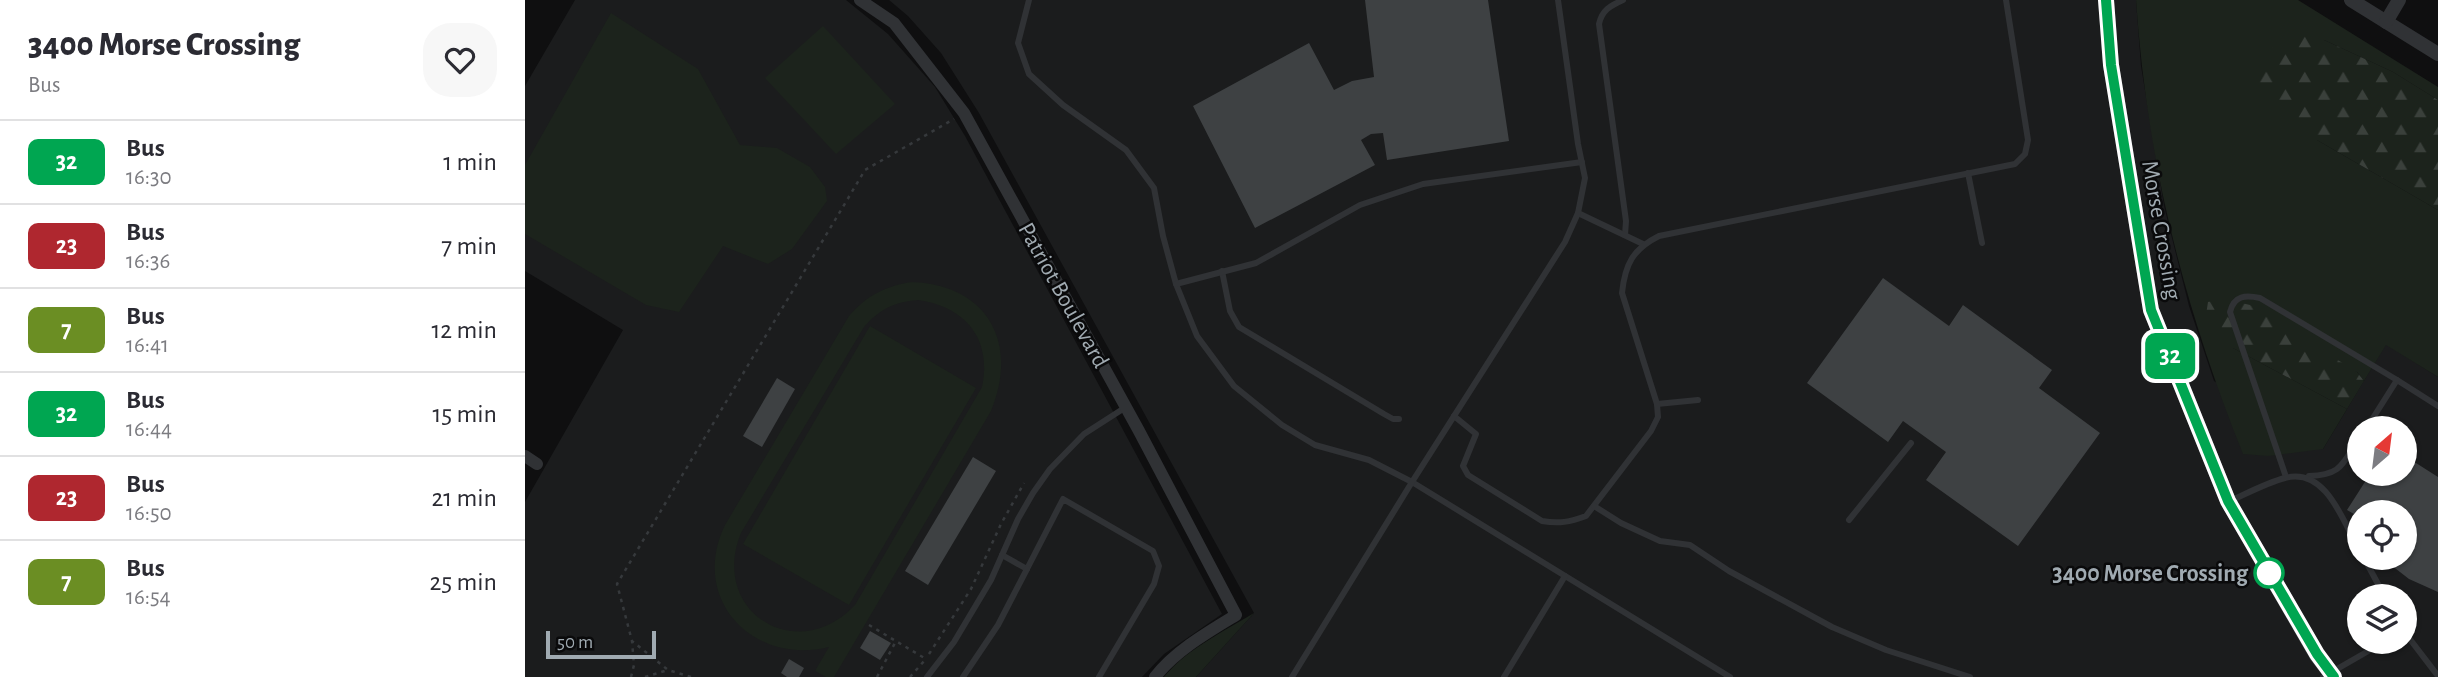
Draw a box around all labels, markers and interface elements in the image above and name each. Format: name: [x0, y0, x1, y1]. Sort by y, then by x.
button: heart: [423, 23, 497, 97]
text: 3400 Morse Crossing: [28, 29, 300, 62]
text: Bus: [28, 74, 61, 97]
text: Bus: [126, 135, 165, 161]
text: 1 min: [443, 149, 497, 175]
text: 32: [56, 150, 77, 174]
street label: Morse Crossing: [2137, 159, 2185, 302]
text: 16:30: [126, 166, 172, 189]
text: Bus: [126, 219, 165, 245]
street label: Patriot Boulevard: [1013, 219, 1113, 372]
text: 7 min: [441, 233, 497, 259]
text: 23: [56, 234, 77, 258]
text: 16:36: [126, 250, 170, 273]
text: Bus: [126, 303, 165, 329]
text: 12 min: [431, 317, 497, 343]
text: 7: [61, 318, 72, 342]
line badge: 32: [2139, 333, 2201, 379]
text: 16:41: [126, 334, 169, 357]
text: 32: [2159, 344, 2181, 368]
text: Bus: [126, 387, 165, 413]
text: 15 min: [432, 401, 497, 427]
text: 32: [56, 402, 77, 426]
north arrow: [2347, 416, 2417, 486]
map controls: [2347, 416, 2417, 654]
text: 16:44: [126, 418, 172, 441]
text: Bus: [126, 471, 165, 497]
text: 21 min: [431, 485, 497, 511]
text: 23: [56, 486, 77, 510]
button: locate: [2347, 500, 2417, 570]
text: 16:50: [126, 502, 172, 525]
text: Bus: [126, 555, 165, 581]
marker: 3400 Morse Crossing: [2254, 558, 2284, 588]
place label: 3400 Morse Crossing: [2052, 562, 2249, 586]
text: 25 min: [430, 569, 497, 595]
text: 7: [61, 570, 72, 594]
button: layers: [2347, 584, 2417, 654]
text: 16:54: [126, 586, 171, 609]
scale bar: [546, 628, 656, 660]
text: 50 m: [557, 633, 593, 652]

